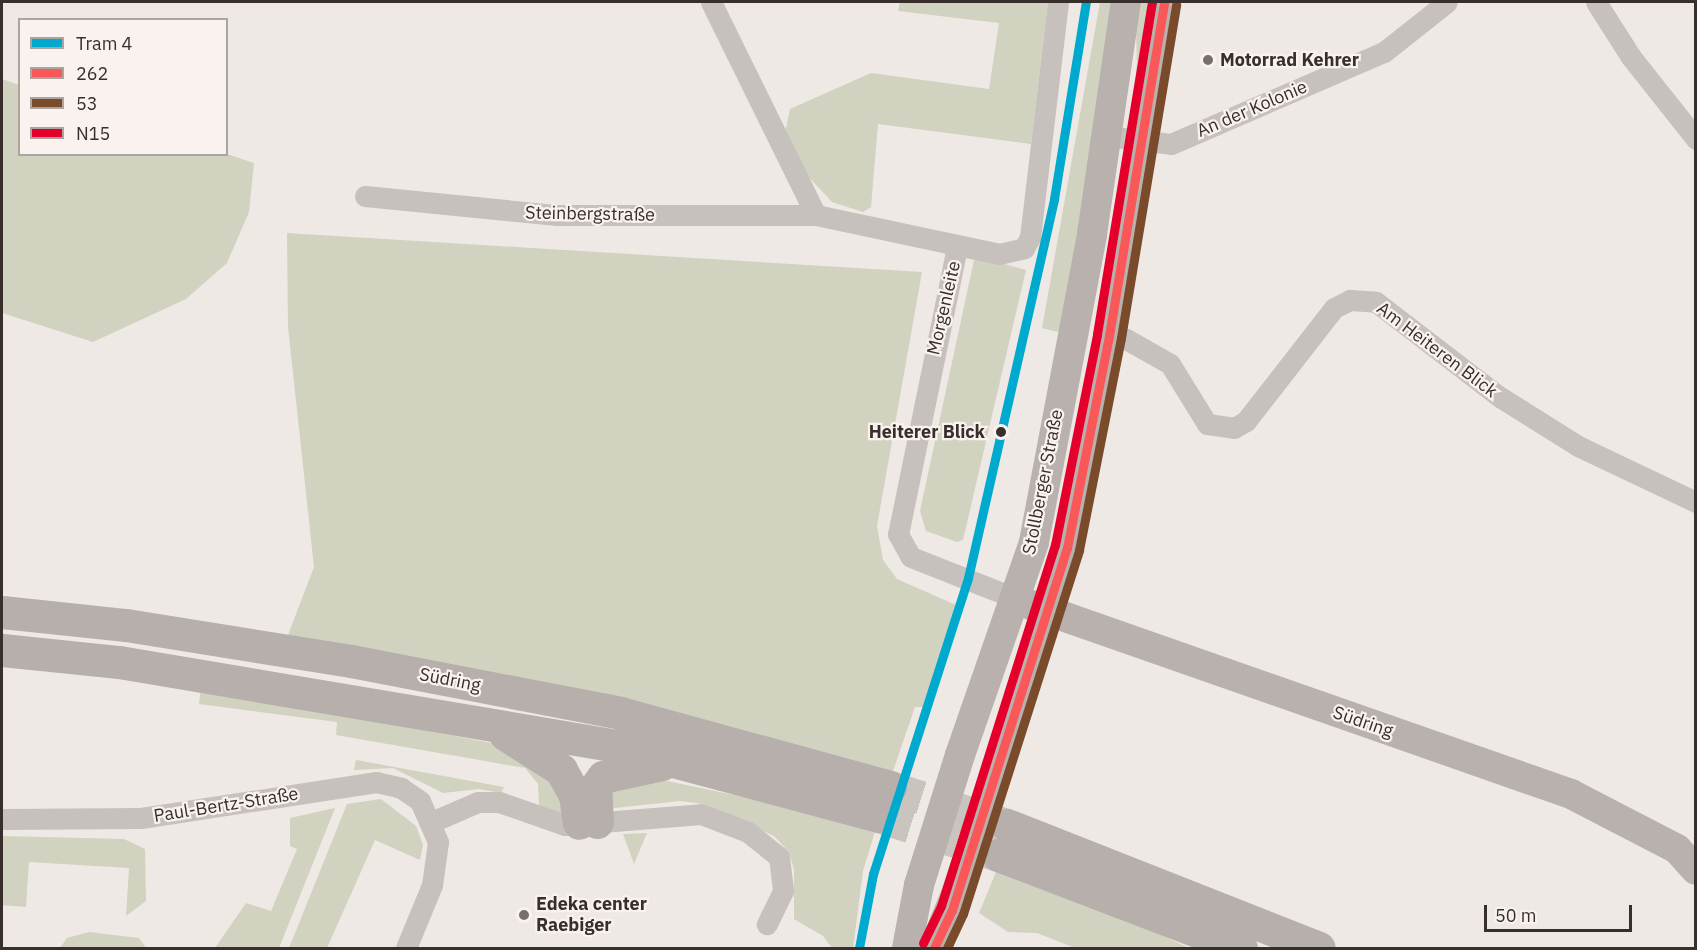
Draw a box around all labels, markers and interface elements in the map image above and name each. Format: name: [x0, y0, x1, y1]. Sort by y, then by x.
legend: [18, 18, 228, 156]
text: Tram 4: [76, 32, 132, 55]
place label: Motorrad Kehrer: [1220, 49, 1359, 71]
marker: Motorrad Kehrer: [1201, 53, 1215, 67]
text: 262: [76, 62, 108, 85]
street label: An der Kolonie: [1194, 76, 1310, 142]
text: 53: [76, 92, 98, 115]
text: N15: [76, 122, 110, 145]
street label: Steinbergstraße: [525, 202, 655, 226]
street label: Morgenleite: [923, 259, 965, 357]
street label: Am Heiteren Blick: [1372, 298, 1502, 402]
street label: Stollberger Straße: [1018, 408, 1068, 556]
place label: Heiterer Blick: [869, 421, 985, 443]
marker: Heiterer Blick: [990, 421, 1012, 443]
street label: Südring: [418, 663, 482, 697]
street label: Südring: [1330, 702, 1396, 742]
street label: Paul-Bertz-Straße: [152, 783, 300, 827]
scale bar: [1487, 893, 1636, 931]
place label: Edeka center Raebiger: [536, 894, 647, 936]
text: 50 m: [1495, 904, 1537, 927]
marker: Edeka center Raebiger: [517, 908, 531, 922]

